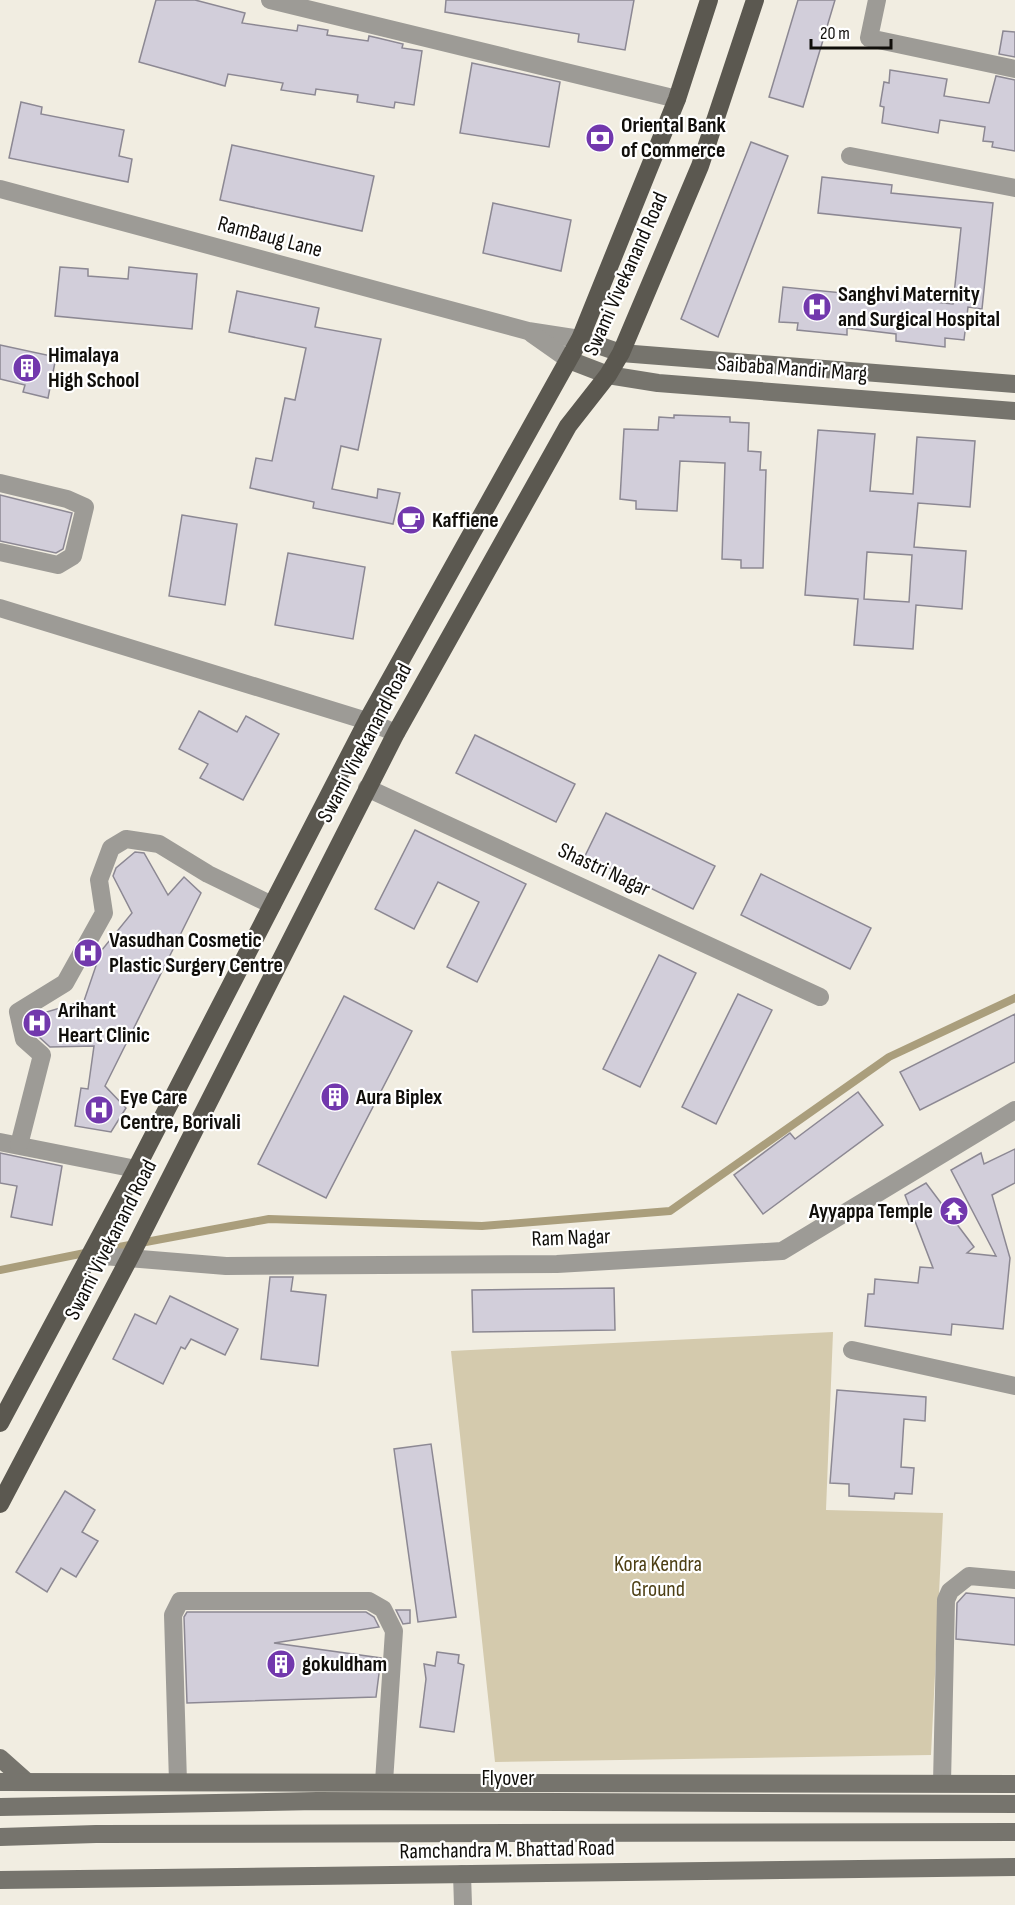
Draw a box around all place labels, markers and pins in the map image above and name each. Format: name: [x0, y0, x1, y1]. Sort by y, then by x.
place label: Oriental Bank of Commerce: [621, 112, 726, 164]
bank icon: Oriental Bank of Commerce: [584, 122, 616, 154]
place label: Sanghvi Maternity and Surgical Hospital: [838, 281, 1000, 333]
hospital icon: Sanghvi Maternity and Surgical Hospital: [801, 291, 833, 323]
place label: Himalaya High School: [48, 342, 139, 394]
building icon: Himalaya High School: [11, 352, 43, 384]
cafe icon: Kaffiene: [395, 504, 427, 536]
place label: Kaffiene: [432, 507, 499, 534]
place label: Vasudhan Cosmetic Plastic Surgery Centre: [109, 927, 283, 979]
hospital icon: Vasudhan Cosmetic Plastic Surgery Centre: [72, 937, 104, 969]
place label: Arihant Heart Clinic: [57, 997, 150, 1049]
hospital icon: Arihant Heart Clinic: [21, 1007, 53, 1039]
building icon: Aura Biplex: [319, 1081, 351, 1113]
place label: Eye Care Centre, Borivali: [120, 1084, 241, 1136]
place label: Aura Biplex: [355, 1084, 442, 1111]
hospital icon: Eye Care Centre, Borivali: [83, 1094, 115, 1126]
temple icon: Ayyappa Temple: [938, 1195, 970, 1227]
place label: Ayyappa Temple: [808, 1198, 933, 1225]
building icon: gokuldham: [265, 1648, 297, 1680]
place label: gokuldham: [302, 1651, 387, 1678]

